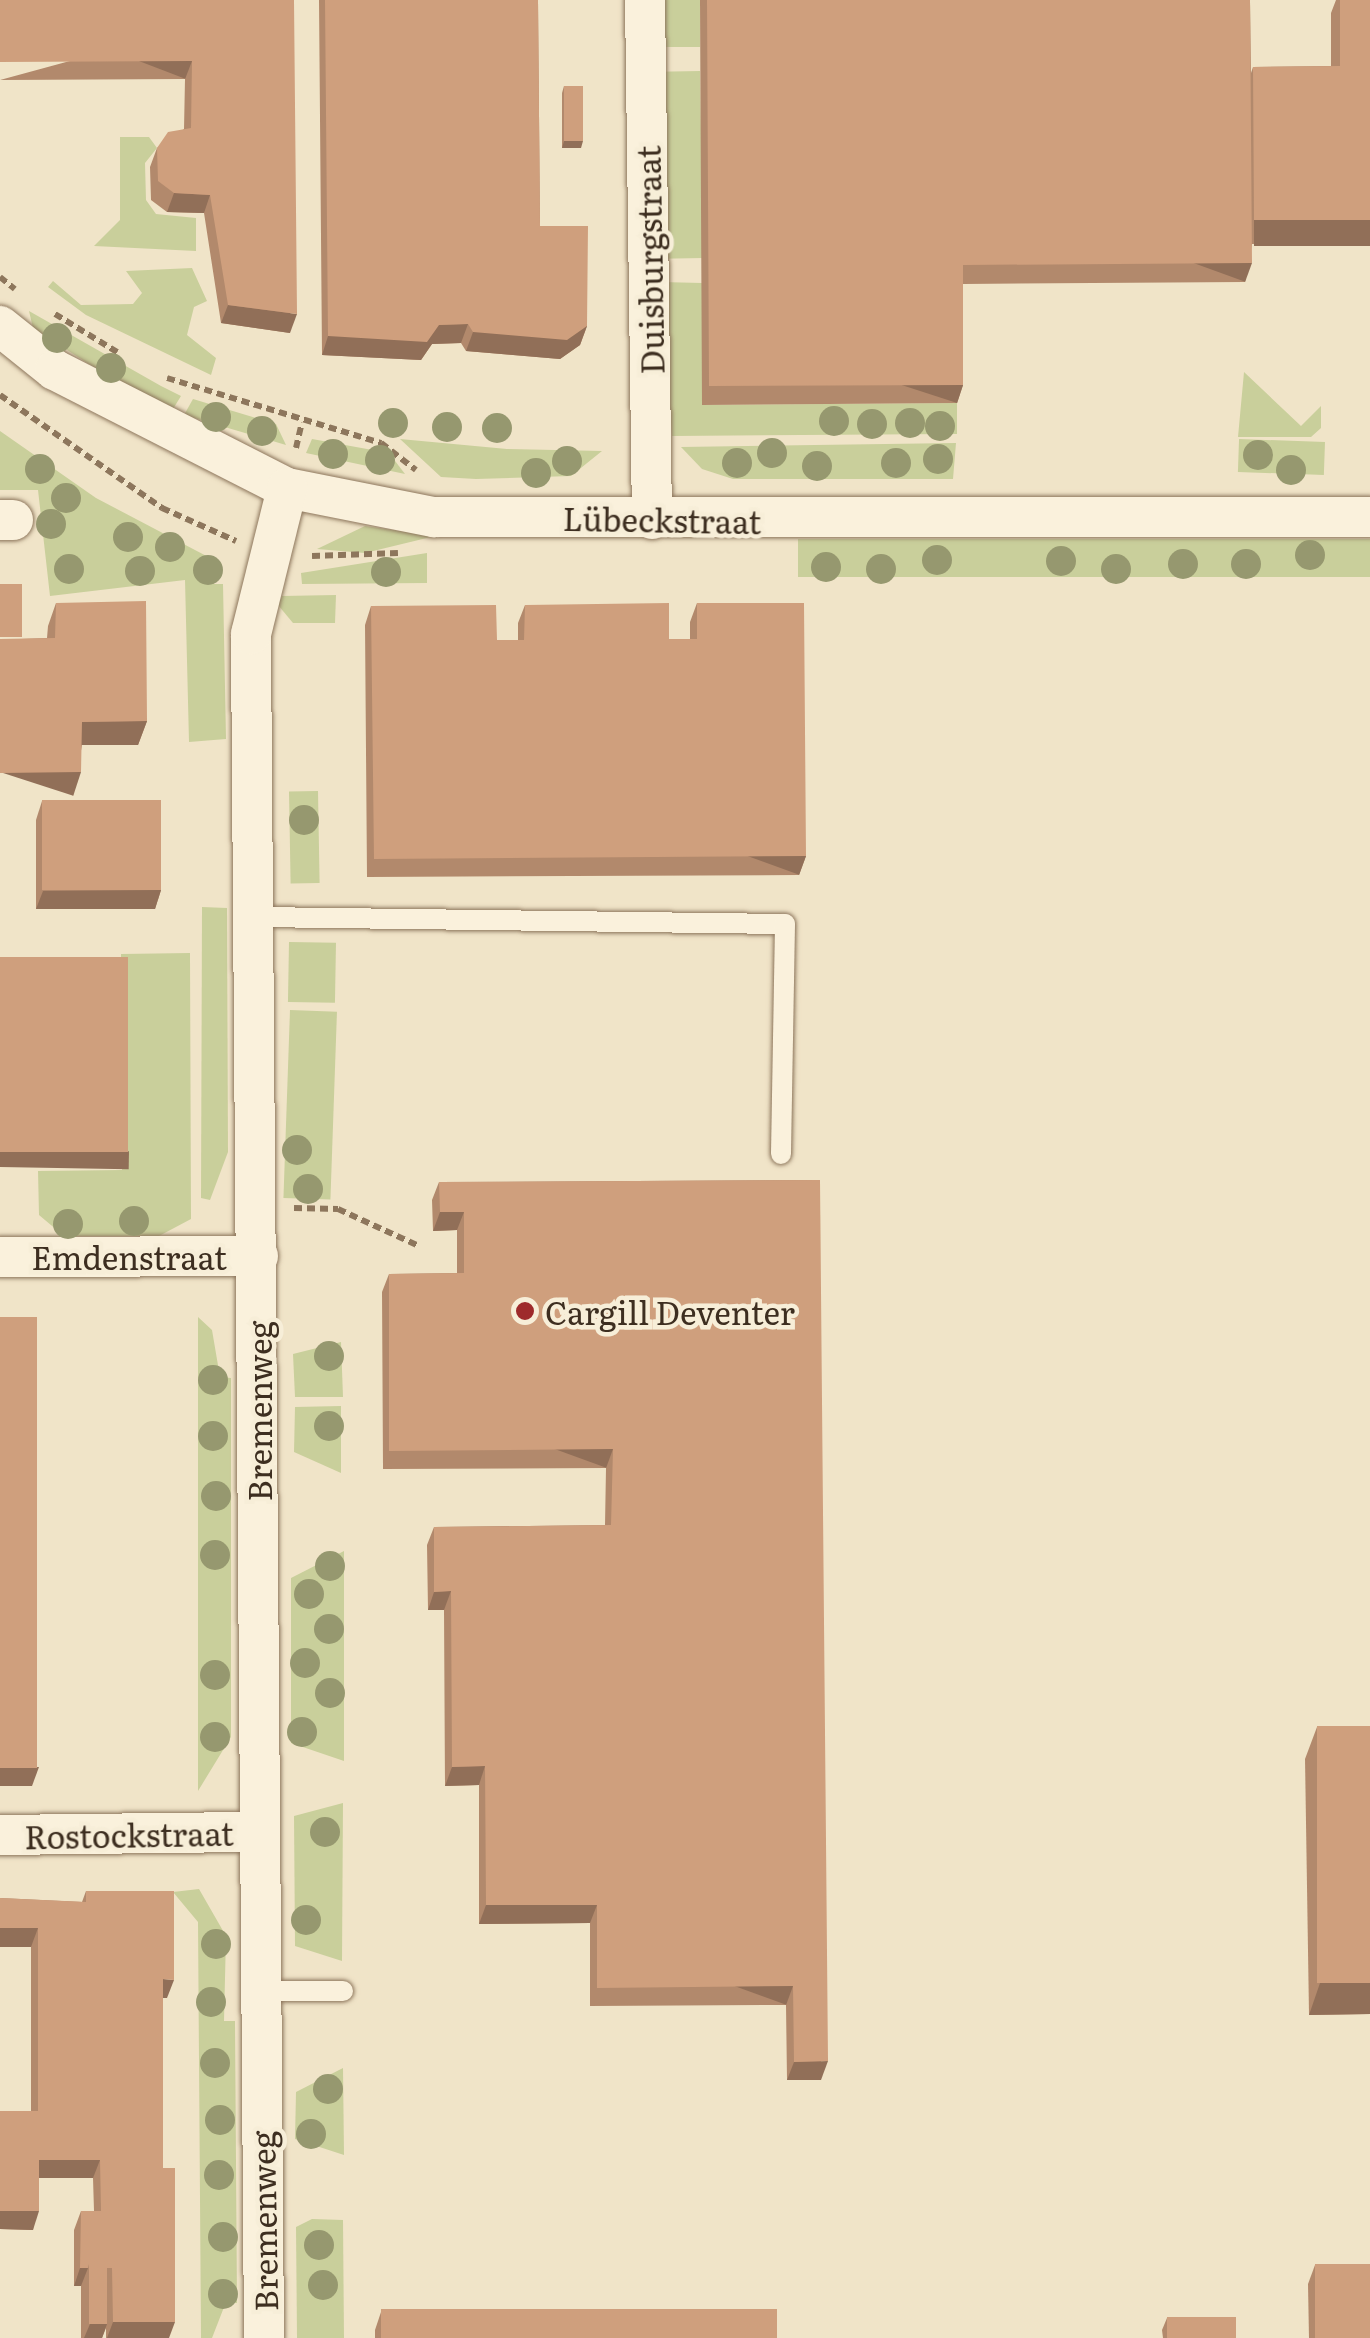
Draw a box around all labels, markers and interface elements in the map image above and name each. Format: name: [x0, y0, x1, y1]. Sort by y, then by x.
street label: Duisburgstraat: [628, 145, 670, 375]
street label: Lübeckstraat: [562, 498, 762, 540]
street label: Emdenstraat: [31, 1237, 227, 1275]
place label: Cargill Deventer: [545, 1292, 795, 1330]
marker: Cargill Deventer: [514, 1300, 536, 1322]
street label: Bremenweg: [239, 1321, 277, 1501]
street label: Rostockstraat: [24, 1813, 234, 1855]
street label: Bremenweg: [242, 2130, 284, 2312]

